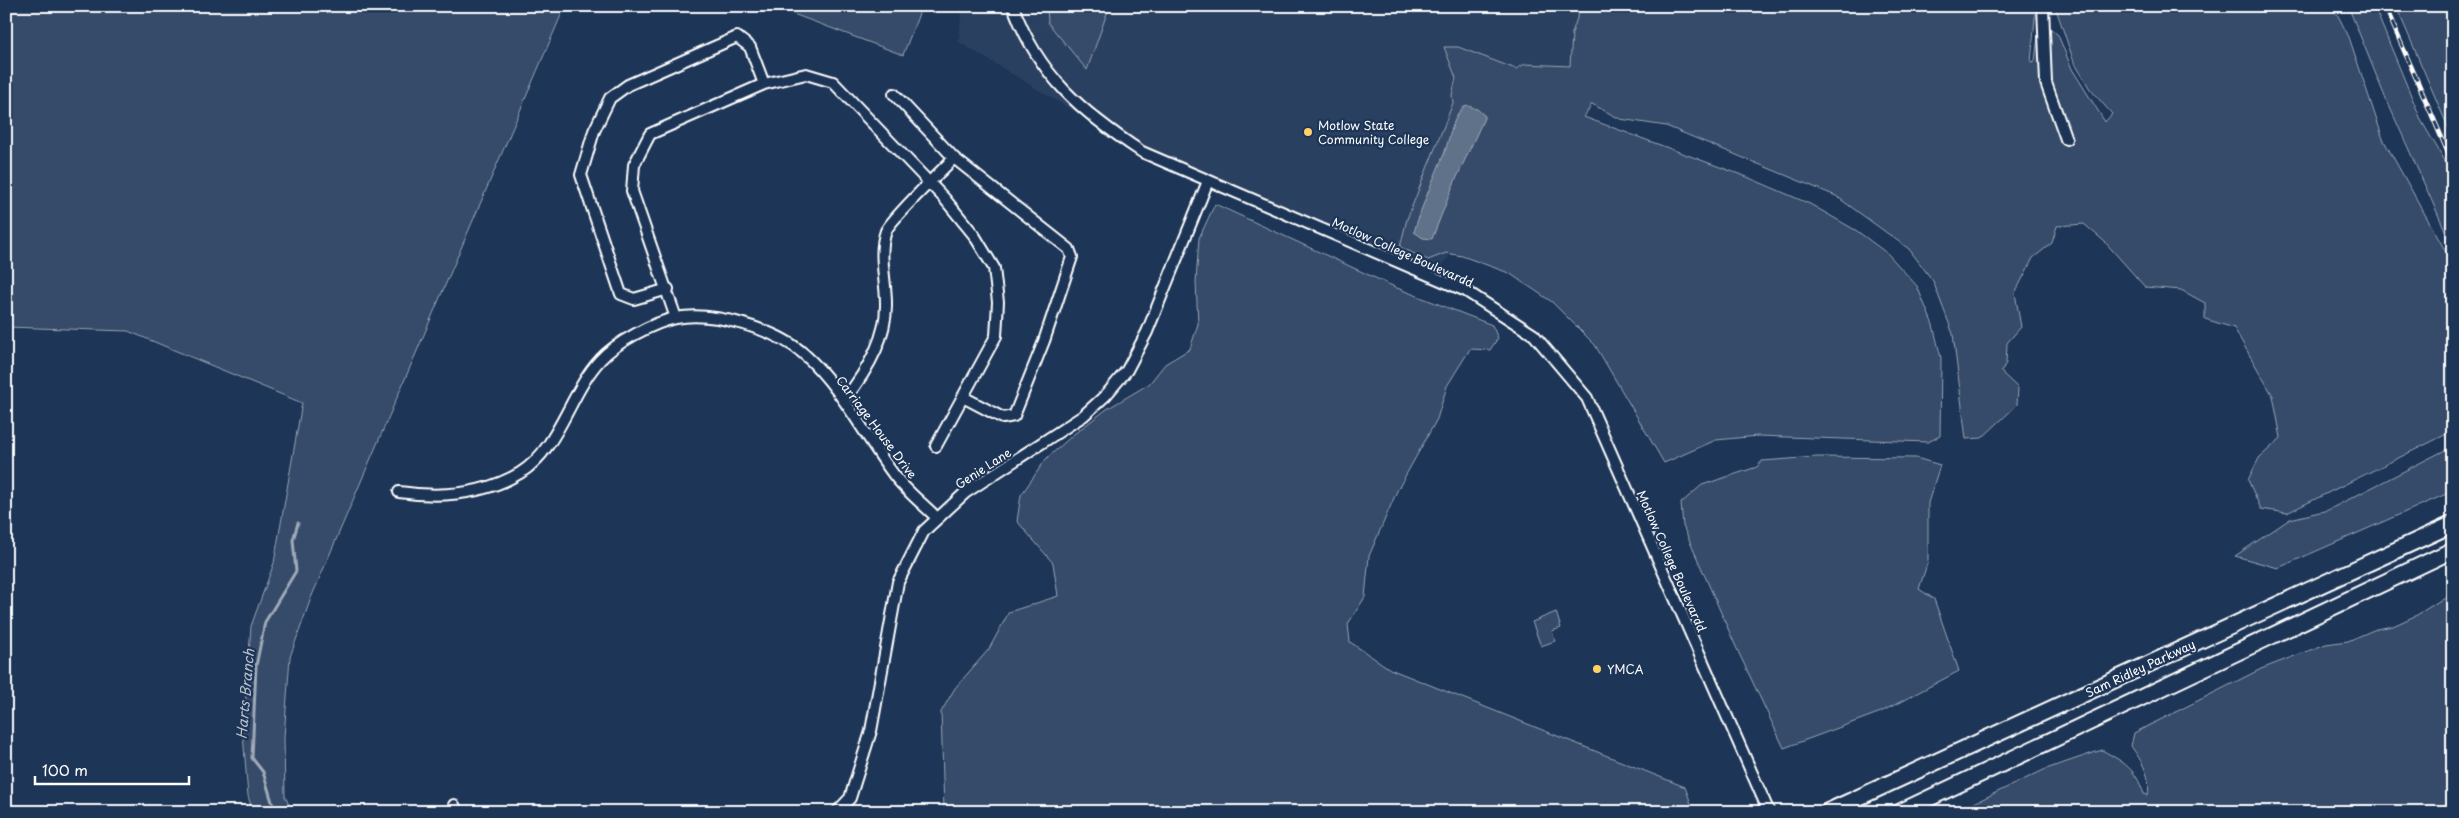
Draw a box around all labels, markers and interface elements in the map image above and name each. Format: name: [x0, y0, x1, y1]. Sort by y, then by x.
place label: Motlow State Community College: [1318, 116, 1430, 148]
marker: Motlow State Community College: [1302, 126, 1314, 138]
street label: Motlow College Boulevardd: [1329, 213, 1477, 292]
street label: Carriage House Drive: [832, 372, 922, 483]
street label: Genie Lane: [951, 443, 1015, 493]
street label: Motlow College Boulevardd: [1633, 487, 1712, 635]
street label: Sam Ridley Parkway: [2082, 635, 2198, 701]
water label: Harts Branch: [231, 647, 259, 740]
place label: YMCA: [1607, 660, 1644, 678]
marker: YMCA: [1591, 663, 1603, 675]
scale bar: [35, 753, 189, 785]
text: 100 m: [42, 758, 88, 781]

